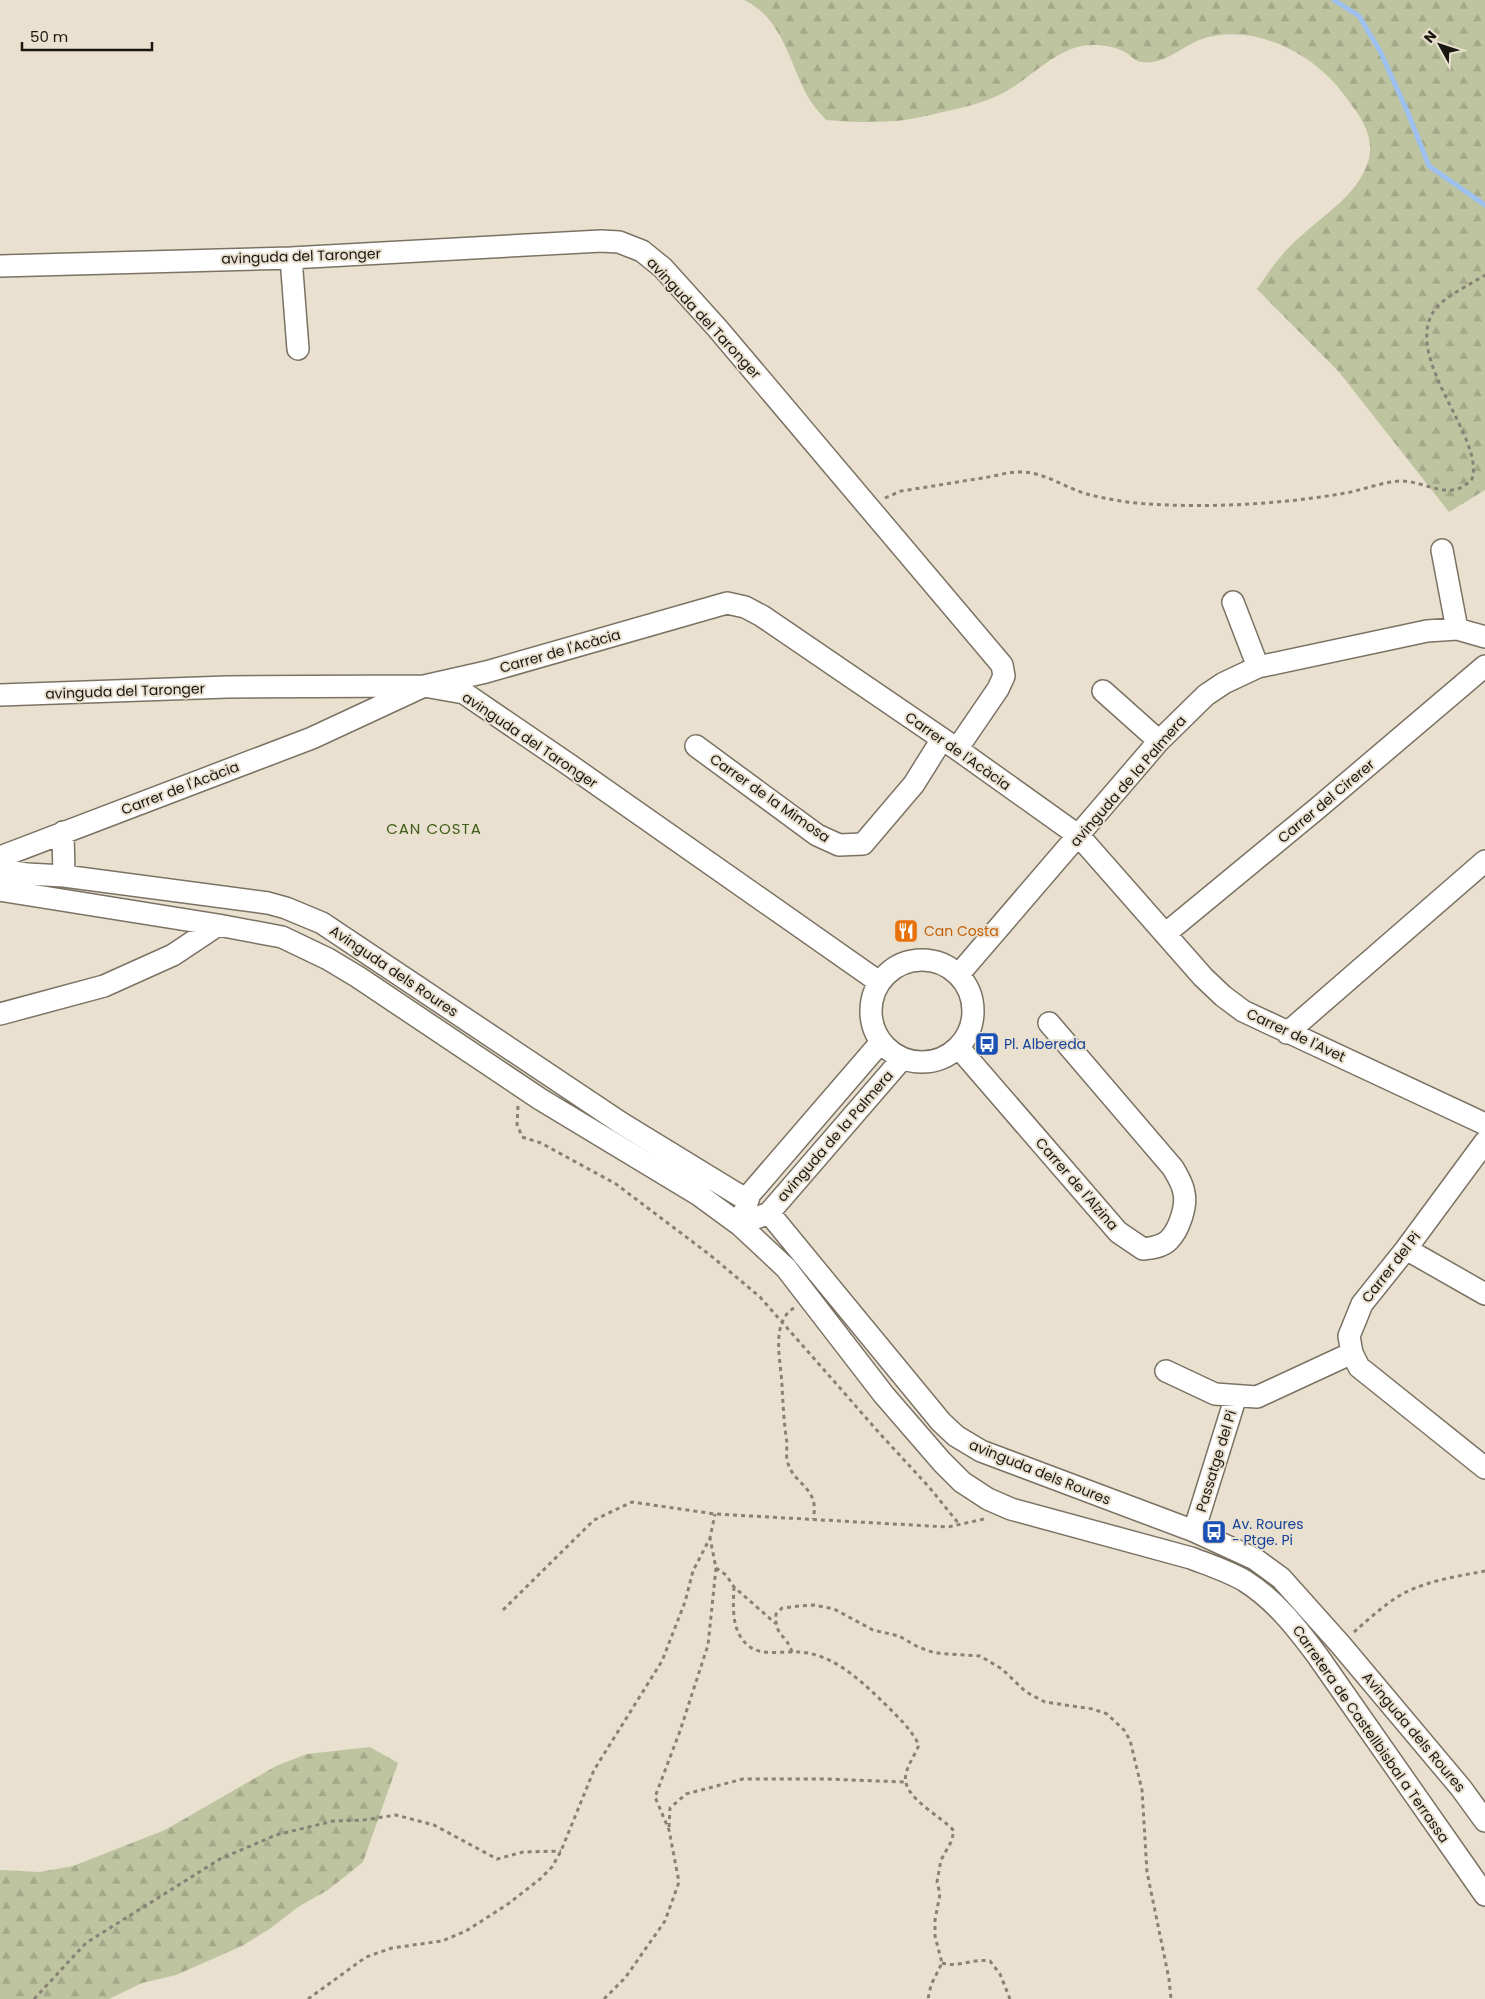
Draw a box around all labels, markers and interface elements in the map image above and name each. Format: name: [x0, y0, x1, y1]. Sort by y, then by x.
scale bar: [22, 20, 152, 52]
north arrow: [1415, 20, 1465, 70]
text: 50 m: [30, 26, 68, 47]
text: N: [1419, 26, 1441, 47]
street label: avinguda del Taronger: [221, 243, 381, 269]
street label: avinguda del Taronger: [642, 253, 766, 383]
street label: Carrer de l'Acàcia: [497, 624, 623, 678]
street label: avinguda del Taronger: [45, 678, 205, 704]
street label: avinguda del Taronger: [458, 687, 602, 793]
street label: Carrer de l'Acàcia: [901, 707, 1015, 795]
street label: avinguda de la Palmera: [1065, 711, 1191, 851]
street label: Carrer de la Mimosa: [706, 749, 834, 847]
street label: Carrer del Cirerer: [1273, 754, 1379, 848]
street label: Carrer de l'Acàcia: [118, 756, 242, 820]
district label: CAN COSTA: [386, 818, 482, 839]
restaurant icon: Can Costa: [893, 918, 919, 944]
street label: Avinguda dels Roures: [326, 920, 462, 1022]
place label: Can Costa: [924, 921, 999, 941]
street label: Carrer de l'Avet: [1243, 1003, 1349, 1067]
bus stop icon: Pl. Albereda: [974, 1031, 1000, 1057]
place label: Pl. Albereda: [1004, 1034, 1086, 1054]
street label: avinguda de la Palmera: [772, 1066, 898, 1206]
street label: Carrer de l'Alzina: [1031, 1133, 1123, 1235]
street label: Carrer del Pi: [1357, 1227, 1425, 1307]
street label: Passatge del Pi: [1191, 1408, 1241, 1514]
street label: avinguda dels Roures: [966, 1434, 1114, 1510]
place label: Av. Roures - Ptge. Pi: [1232, 1514, 1304, 1550]
bus stop icon: Av. Roures - Ptge. Pi: [1201, 1519, 1227, 1545]
street label: Carretera de Castellbisbal a Terrassa: [1288, 1621, 1454, 1847]
street label: Avinguda dels Roures: [1358, 1668, 1470, 1796]

